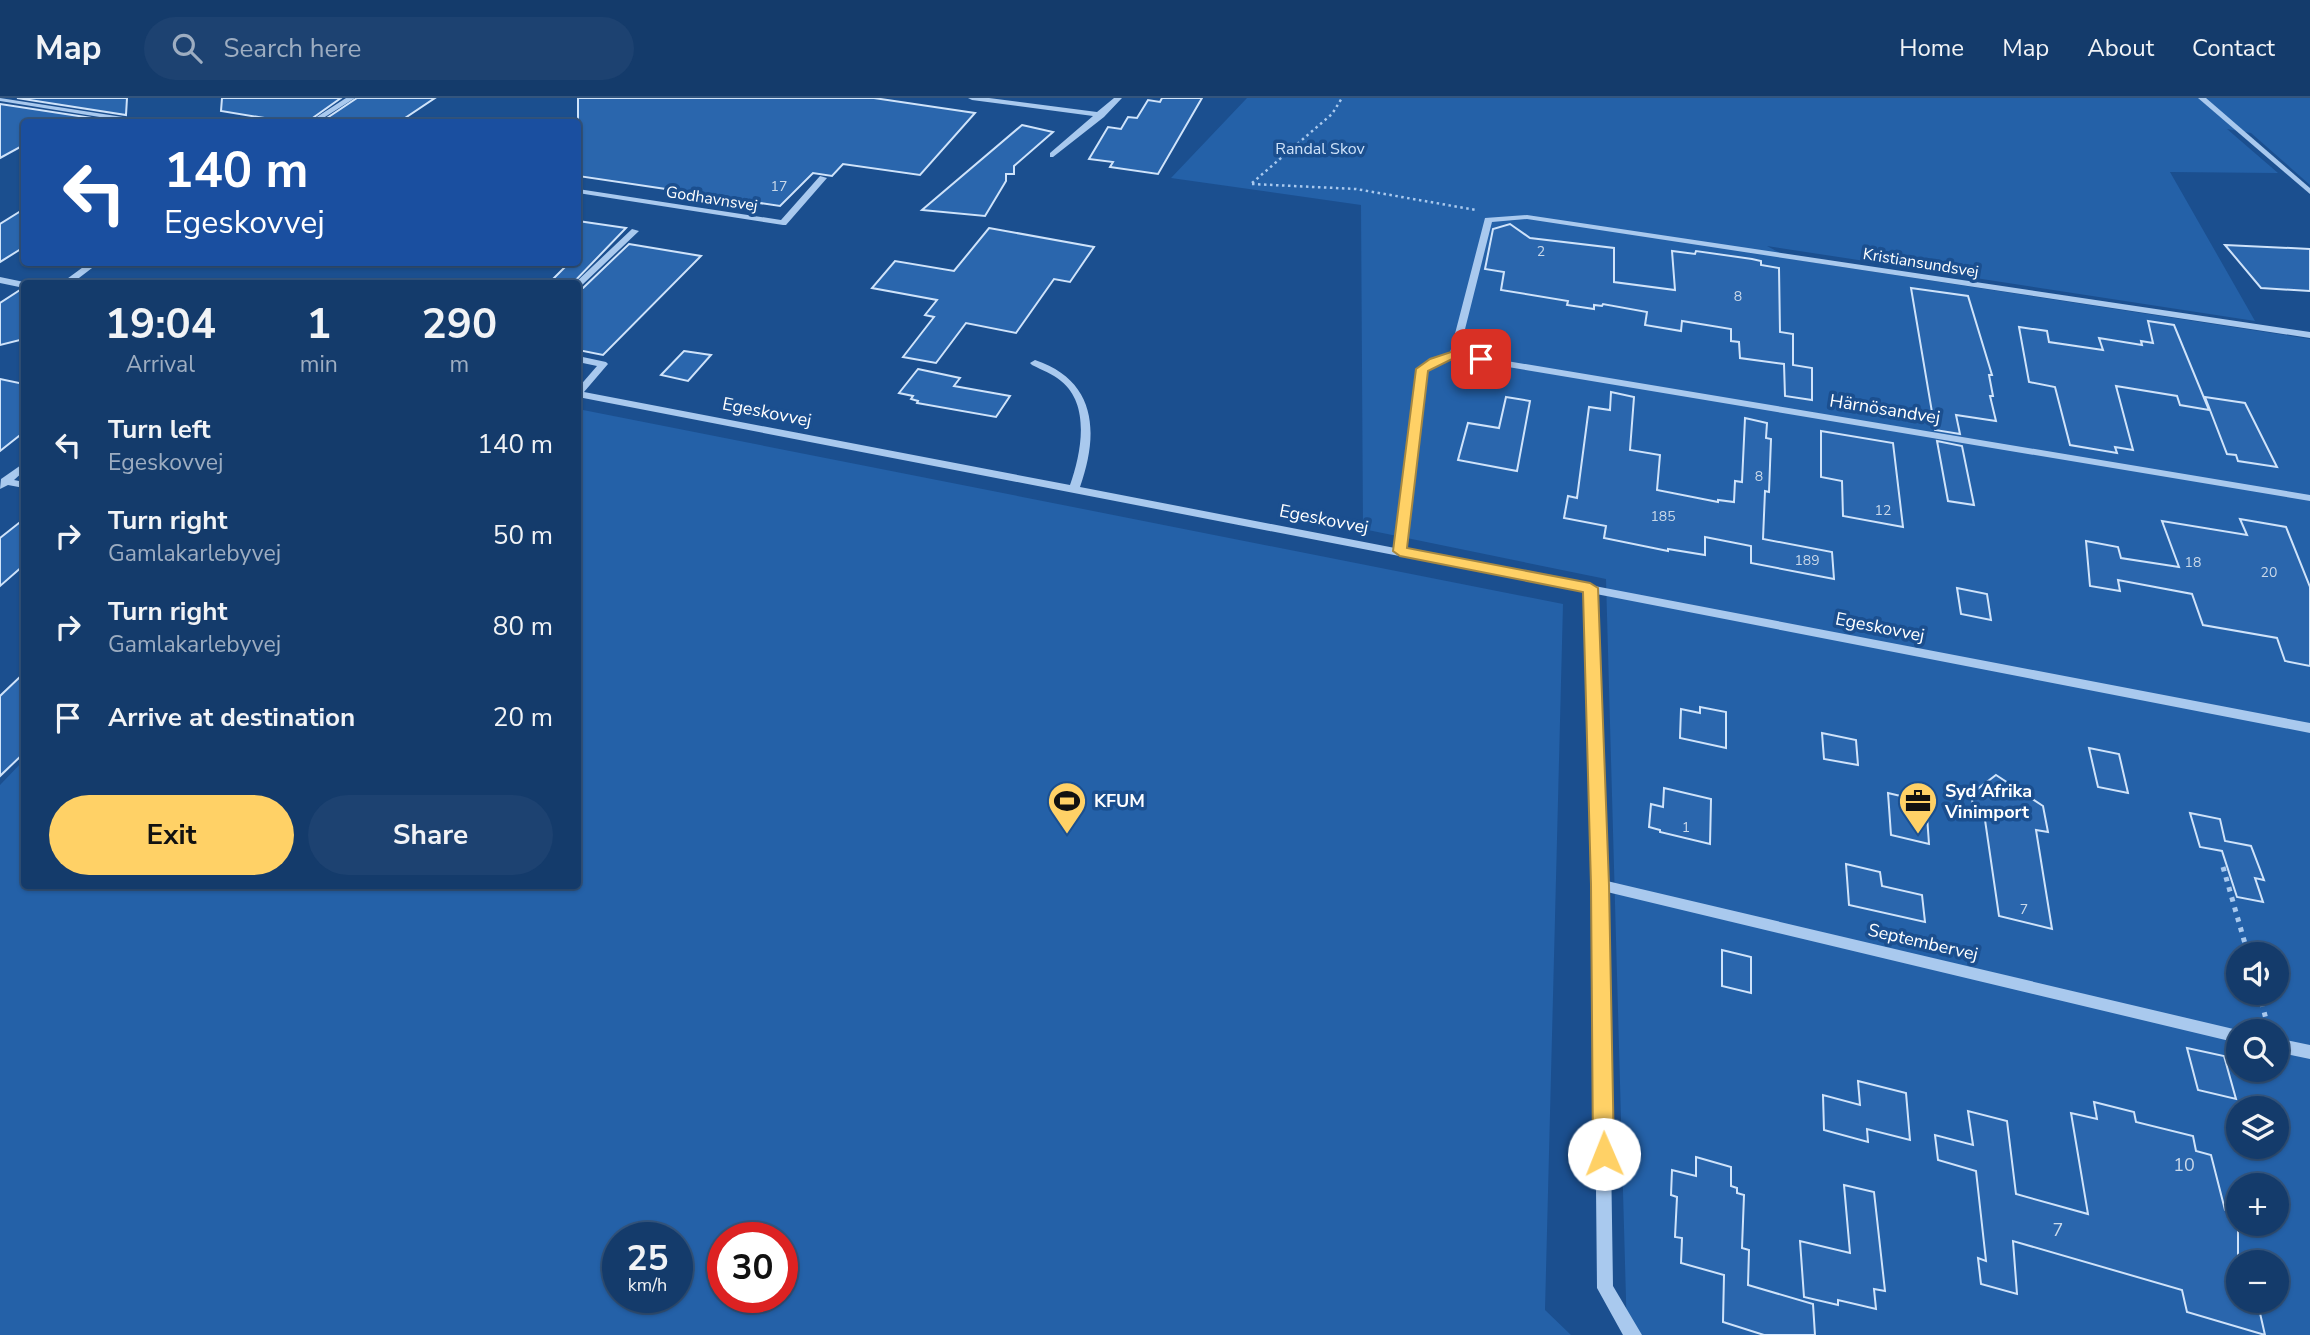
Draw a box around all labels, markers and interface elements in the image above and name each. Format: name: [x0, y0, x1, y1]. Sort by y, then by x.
search box: [144, 17, 634, 80]
text: Map: [35, 26, 102, 71]
icon: search: [168, 29, 206, 67]
text: Search here: [224, 31, 361, 66]
text: Home: [1899, 32, 1964, 64]
text: Map: [2002, 32, 2049, 64]
text: About: [2087, 32, 2154, 64]
text: Contact: [2192, 32, 2275, 64]
text: 140 m: [164, 137, 308, 204]
park label: Randal Skov: [1275, 138, 1366, 160]
icon: left: [49, 147, 140, 238]
house number: 17: [771, 177, 787, 196]
street label: Godhavnsvej: [664, 181, 759, 217]
text: Egeskovvej: [164, 201, 325, 244]
house number: 2: [1537, 242, 1545, 261]
street label: Kristiansundsvej: [1861, 243, 1980, 283]
house number: 8: [1734, 287, 1742, 306]
text: 19:04: [105, 296, 216, 353]
text: 1: [306, 296, 331, 353]
text: 290: [422, 296, 497, 353]
pin: [1451, 329, 1511, 389]
icon: arrive: [1462, 340, 1500, 378]
text: Arrival: [126, 349, 195, 380]
text: min: [300, 349, 338, 380]
text: m: [450, 349, 469, 380]
street label: Härnösandvej: [1828, 388, 1942, 430]
street label: Egeskovvej: [720, 392, 814, 432]
text: Turn left: [108, 412, 211, 447]
icon: left: [49, 426, 87, 464]
text: 140 m: [477, 427, 553, 462]
text: Egeskovvej: [108, 447, 224, 478]
house number: 8: [1755, 467, 1763, 486]
street label: Egeskovvej: [1277, 499, 1371, 539]
house number: 12: [1875, 501, 1891, 520]
text: Turn right: [108, 503, 227, 538]
house number: 185: [1650, 507, 1676, 526]
icon: right: [49, 517, 87, 555]
text: 50 m: [493, 518, 553, 553]
text: Gamlakarlebyvej: [108, 538, 281, 569]
house number: 189: [1794, 551, 1820, 570]
house number: 18: [2185, 553, 2201, 572]
house number: 20: [2261, 563, 2277, 582]
text: Turn right: [108, 594, 227, 629]
street label: Egeskovvej: [1833, 607, 1927, 647]
icon: right: [49, 608, 87, 646]
text: 80 m: [493, 609, 553, 644]
text: Gamlakarlebyvej: [108, 629, 281, 660]
icon: arrive: [49, 699, 87, 737]
text: Arrive at destination: [108, 700, 355, 735]
text: 20 m: [493, 700, 553, 735]
place label: Syd Afrika Vinimport: [1944, 779, 2032, 824]
sports icon: KFUM: [1046, 780, 1088, 835]
office icon: Syd Afrika Vinimport: [1897, 780, 1939, 835]
place label: KFUM: [1094, 789, 1145, 813]
button: Exit: [49, 795, 294, 875]
button: Share: [308, 795, 553, 875]
house number: 1: [1682, 818, 1690, 837]
house number: 7: [2020, 900, 2028, 919]
street label: Septembervej: [1866, 918, 1980, 966]
map controls: [2226, 942, 2289, 1313]
button: sound: [2226, 942, 2289, 1005]
button: search: [2226, 1019, 2289, 1082]
button: layers: [2226, 1096, 2289, 1159]
position arrow: [1567, 1117, 1641, 1191]
house number: 10: [2173, 1153, 2195, 1177]
button: +: [2226, 1173, 2289, 1236]
house number: 7: [2053, 1218, 2063, 1242]
speed limit sign: 30: [707, 1222, 798, 1313]
text: 25: [626, 1235, 669, 1282]
button: −: [2226, 1250, 2289, 1313]
text: km/h: [628, 1273, 667, 1297]

